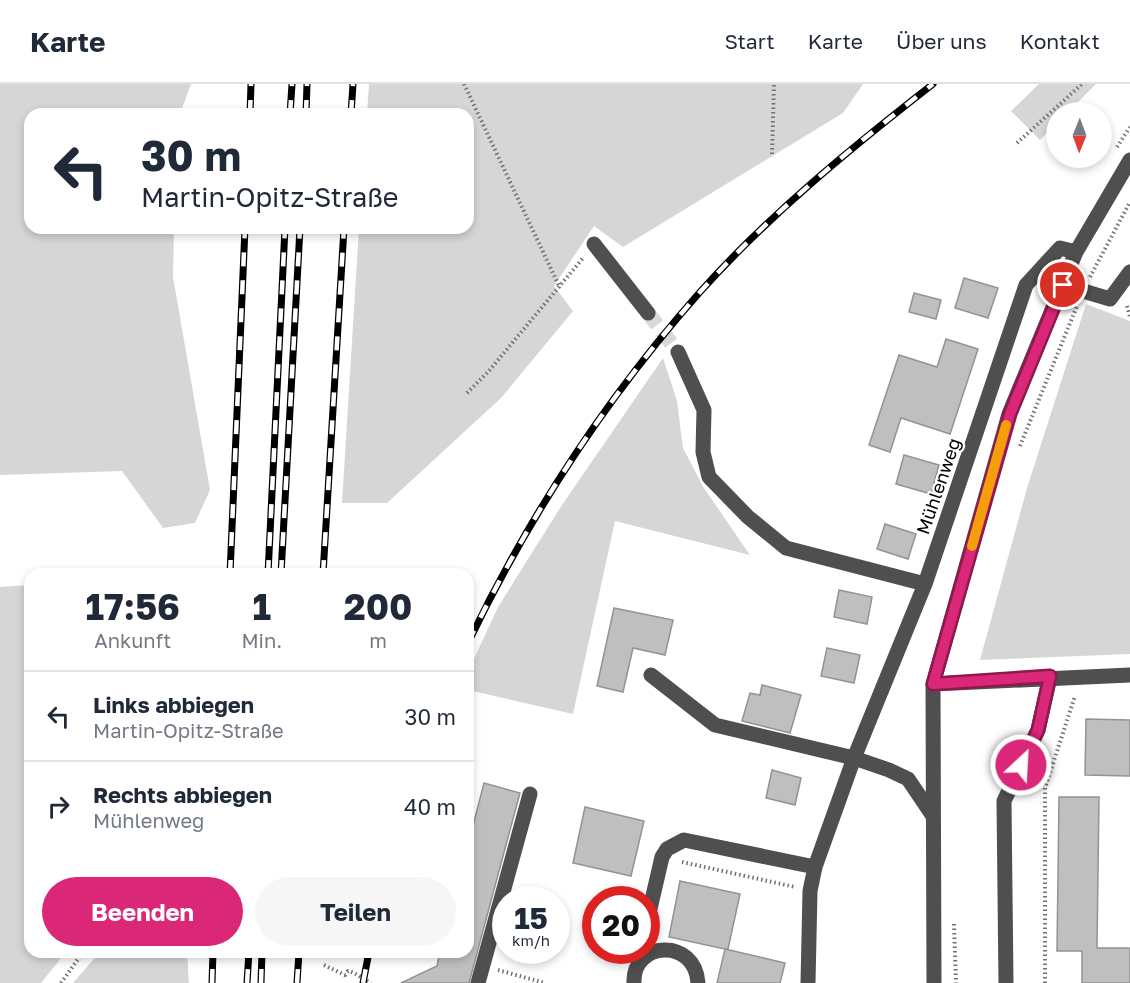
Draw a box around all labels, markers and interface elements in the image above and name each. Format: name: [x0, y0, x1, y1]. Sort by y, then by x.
text: Karte: [30, 25, 105, 58]
text: Start: [724, 28, 775, 54]
text: Karte: [808, 28, 863, 54]
text: Über uns: [896, 28, 987, 54]
text: Kontakt: [1020, 28, 1100, 54]
north arrow: [1046, 102, 1112, 168]
map controls: [1046, 102, 1112, 168]
text: 30 m: [141, 130, 241, 180]
icon: left: [42, 132, 120, 210]
text: Martin-Opitz-Straße: [141, 181, 398, 213]
pin: [1037, 259, 1088, 310]
icon: arrive: [1046, 268, 1079, 301]
street label: Mühlenweg: [911, 435, 965, 537]
text: 17:56: [85, 585, 180, 628]
text: 1: [253, 585, 271, 628]
text: 200: [344, 585, 413, 628]
text: Ankunft: [94, 628, 171, 652]
text: Min.: [241, 628, 282, 652]
text: m: [369, 628, 387, 652]
text: Links abbiegen: [93, 691, 254, 718]
icon: left: [42, 700, 75, 733]
text: 30 m: [405, 703, 456, 730]
text: Martin-Opitz-Straße: [93, 718, 284, 742]
position arrow: [989, 733, 1053, 797]
text: Rechts abbiegen: [93, 781, 272, 808]
icon: right: [42, 790, 75, 823]
text: 40 m: [404, 793, 456, 820]
text: Mühlenweg: [93, 808, 204, 832]
button: Beenden: [42, 877, 243, 946]
button: Teilen: [255, 877, 456, 946]
speed limit sign: 20: [582, 886, 660, 964]
text: 15: [514, 900, 548, 936]
text: km/h: [512, 931, 550, 949]

